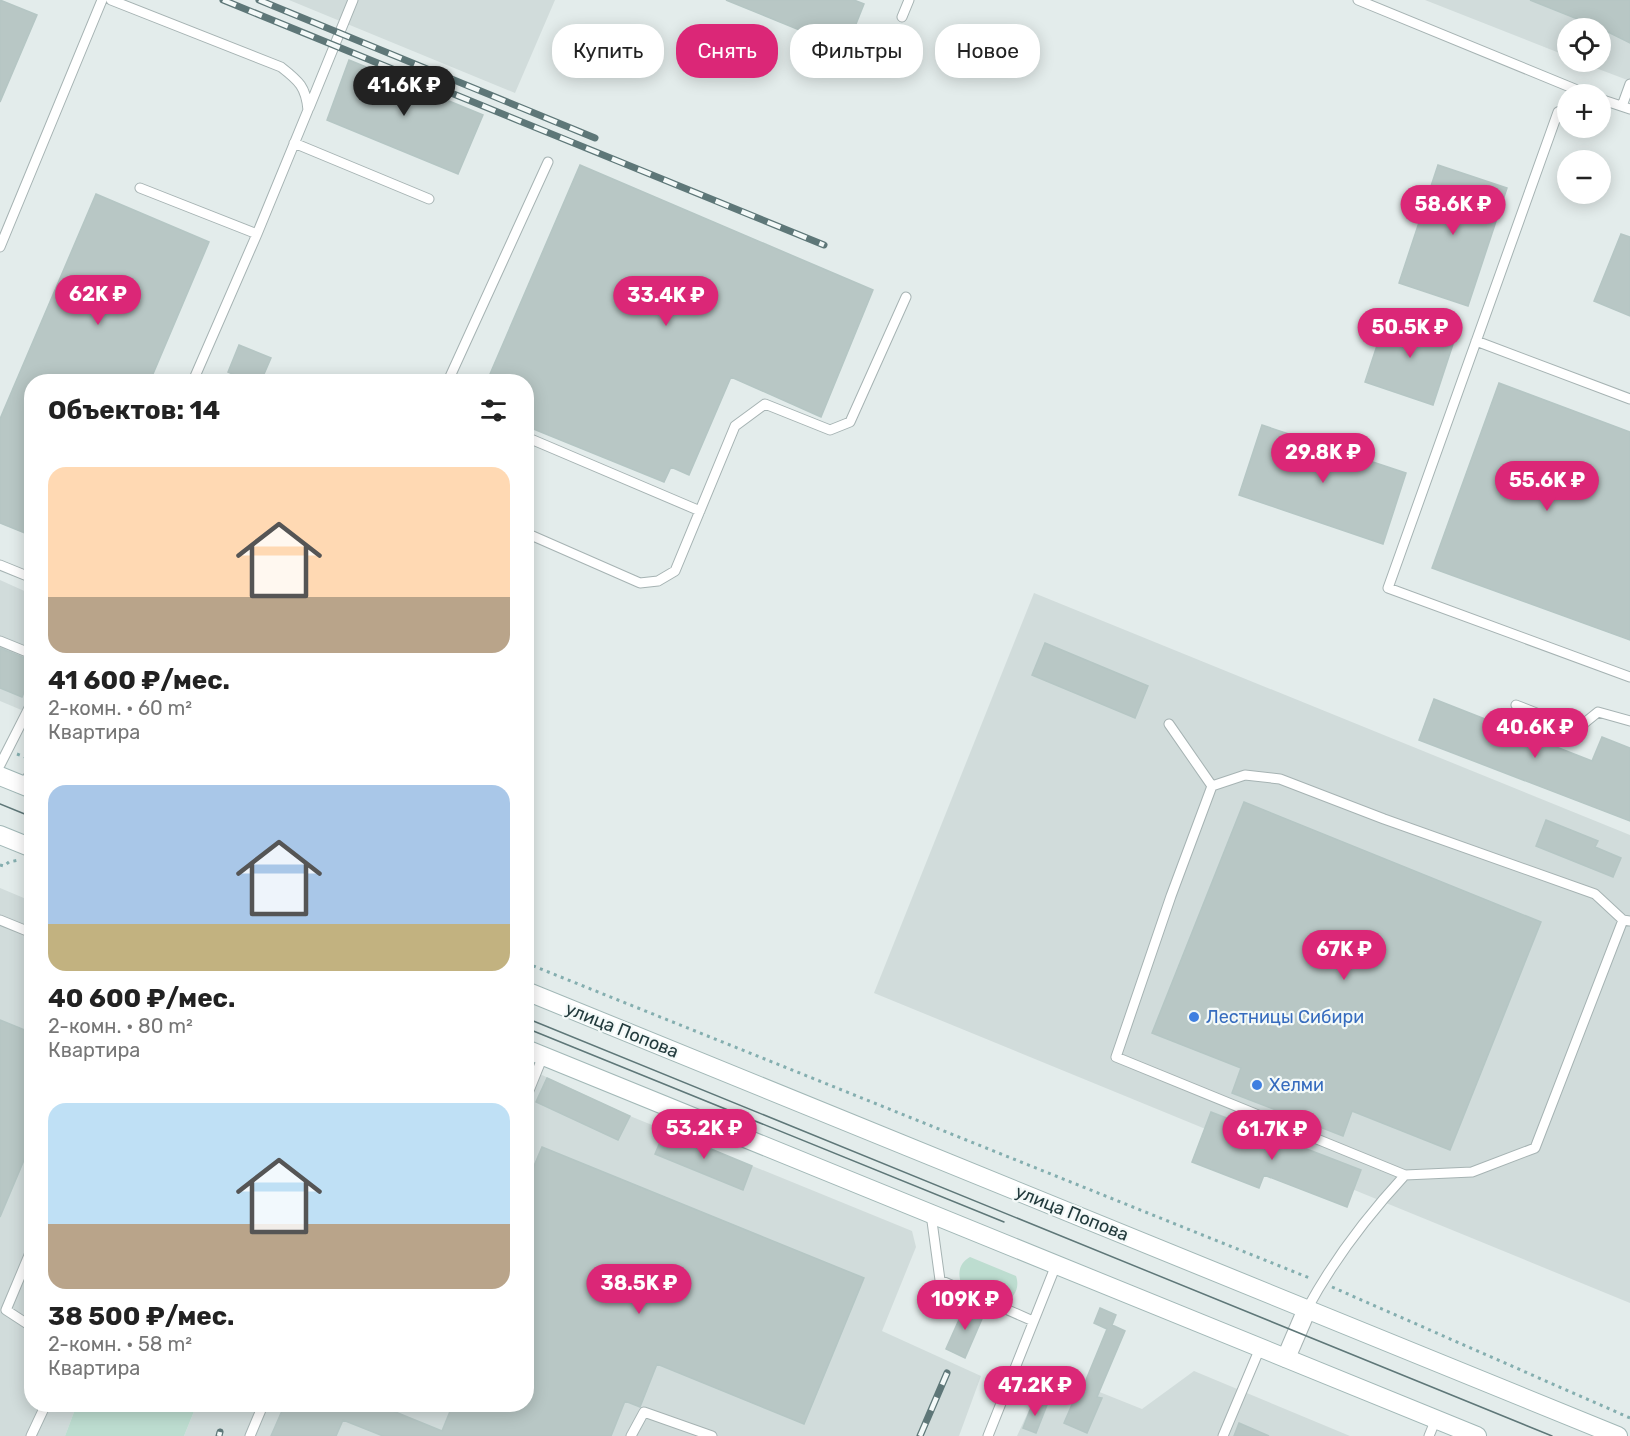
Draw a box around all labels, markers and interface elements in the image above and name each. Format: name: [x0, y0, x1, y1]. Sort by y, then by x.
map controls: [1557, 18, 1611, 204]
button: locate: [1557, 18, 1611, 72]
chip: Купить: [552, 24, 664, 78]
chip: Снять: [676, 24, 778, 78]
chip: Фильтры: [790, 24, 923, 78]
chip: Новое: [935, 24, 1040, 78]
pin: 41.6K ₽: [349, 66, 459, 117]
text: 41.6K ₽: [367, 73, 441, 97]
button: +: [1557, 84, 1611, 138]
button: −: [1557, 150, 1611, 204]
pin: 58.6K ₽: [1398, 185, 1508, 236]
text: 58.6K ₽: [1415, 192, 1491, 216]
pin: 62K ₽: [56, 275, 140, 326]
pin: 33.4K ₽: [611, 276, 721, 327]
text: 62K ₽: [69, 282, 127, 306]
text: 33.4K ₽: [627, 283, 705, 307]
pin: 50.5K ₽: [1355, 308, 1465, 359]
text: 50.5K ₽: [1372, 315, 1448, 339]
icon: filters: [477, 394, 510, 427]
text: Объектов: 14: [48, 395, 220, 426]
pin: 29.8K ₽: [1268, 433, 1378, 484]
text: 29.8K ₽: [1285, 440, 1361, 464]
pin: 55.6K ₽: [1492, 461, 1602, 512]
text: 55.6K ₽: [1509, 468, 1585, 492]
icon: home: [225, 506, 333, 614]
text: 41 600 ₽/мес.: [48, 665, 230, 696]
text: 2-комн. · 60 m²: [48, 696, 192, 720]
pin: 40.6K ₽: [1480, 708, 1590, 759]
text: 40.6K ₽: [1496, 715, 1574, 739]
text: Квартира: [48, 720, 140, 744]
icon: home: [225, 824, 333, 932]
pin: 67K ₽: [1302, 930, 1386, 981]
text: 67K ₽: [1316, 937, 1372, 961]
text: 40 600 ₽/мес.: [48, 983, 235, 1014]
street label: улица Попова: [562, 997, 682, 1063]
place label: Лестницы Сибири: [1206, 1006, 1364, 1028]
marker: Лестницы Сибири: [1187, 1010, 1201, 1024]
text: 2-комн. · 80 m²: [48, 1014, 193, 1038]
text: Квартира: [48, 1038, 140, 1062]
place label: Хелми: [1269, 1074, 1324, 1096]
marker: Хелми: [1250, 1078, 1264, 1092]
pin: 53.2K ₽: [649, 1109, 759, 1160]
pin: 61.7K ₽: [1217, 1110, 1327, 1161]
text: 53.2K ₽: [666, 1116, 742, 1140]
text: 61.7K ₽: [1237, 1117, 1307, 1141]
icon: home: [225, 1142, 333, 1250]
street label: улица Попова: [1012, 1180, 1132, 1246]
pin: 38.5K ₽: [584, 1264, 694, 1315]
text: 38.5K ₽: [600, 1271, 678, 1295]
pin: 109K ₽: [916, 1280, 1014, 1331]
text: 109K ₽: [931, 1287, 999, 1311]
text: 38 500 ₽/мес.: [48, 1301, 235, 1332]
text: 2-комн. · 58 m²: [48, 1332, 192, 1356]
text: Квартира: [48, 1356, 140, 1380]
pin: 47.2K ₽: [980, 1366, 1090, 1417]
text: 47.2K ₽: [998, 1373, 1072, 1397]

